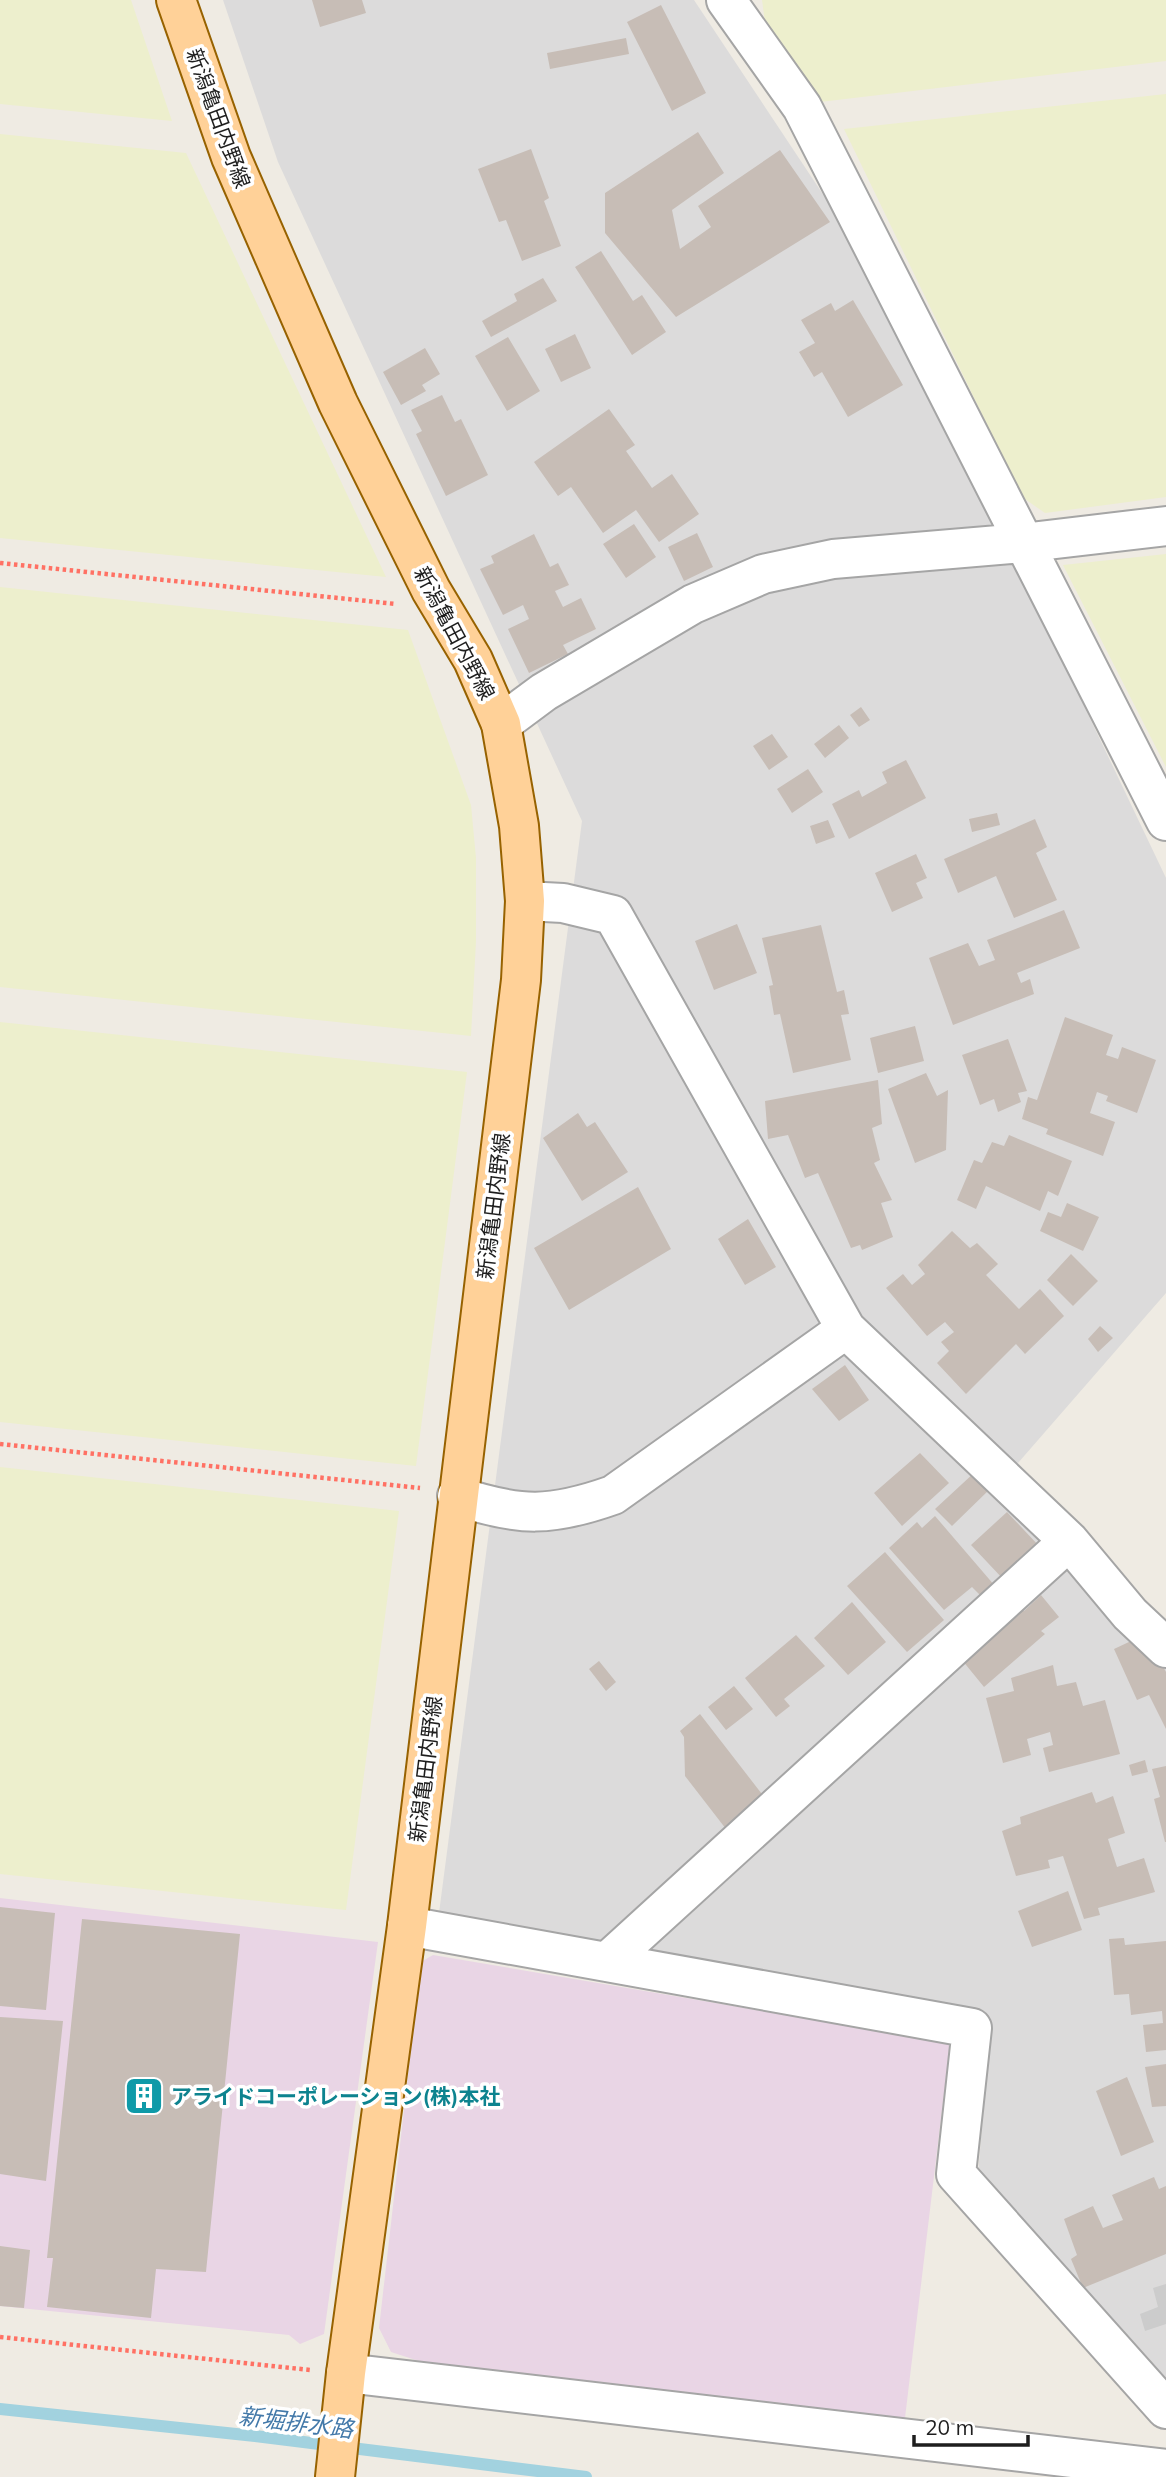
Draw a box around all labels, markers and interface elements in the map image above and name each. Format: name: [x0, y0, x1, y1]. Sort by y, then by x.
street label: 新潟亀田内野線: [182, 44, 256, 192]
street label: 新潟亀田内野線: [409, 562, 501, 704]
street label: 新潟亀田内野線: [471, 1131, 515, 1281]
street label: 新潟亀田内野線: [403, 1694, 447, 1844]
building icon: アライドコーポレーション(株)本社: [123, 2075, 165, 2117]
place label: アライドコーポレーション(株)本社: [171, 2083, 501, 2109]
water label: 新堀排水路: [237, 2401, 357, 2444]
scale bar: [914, 2404, 1028, 2448]
text: 20 m: [925, 2414, 974, 2440]

